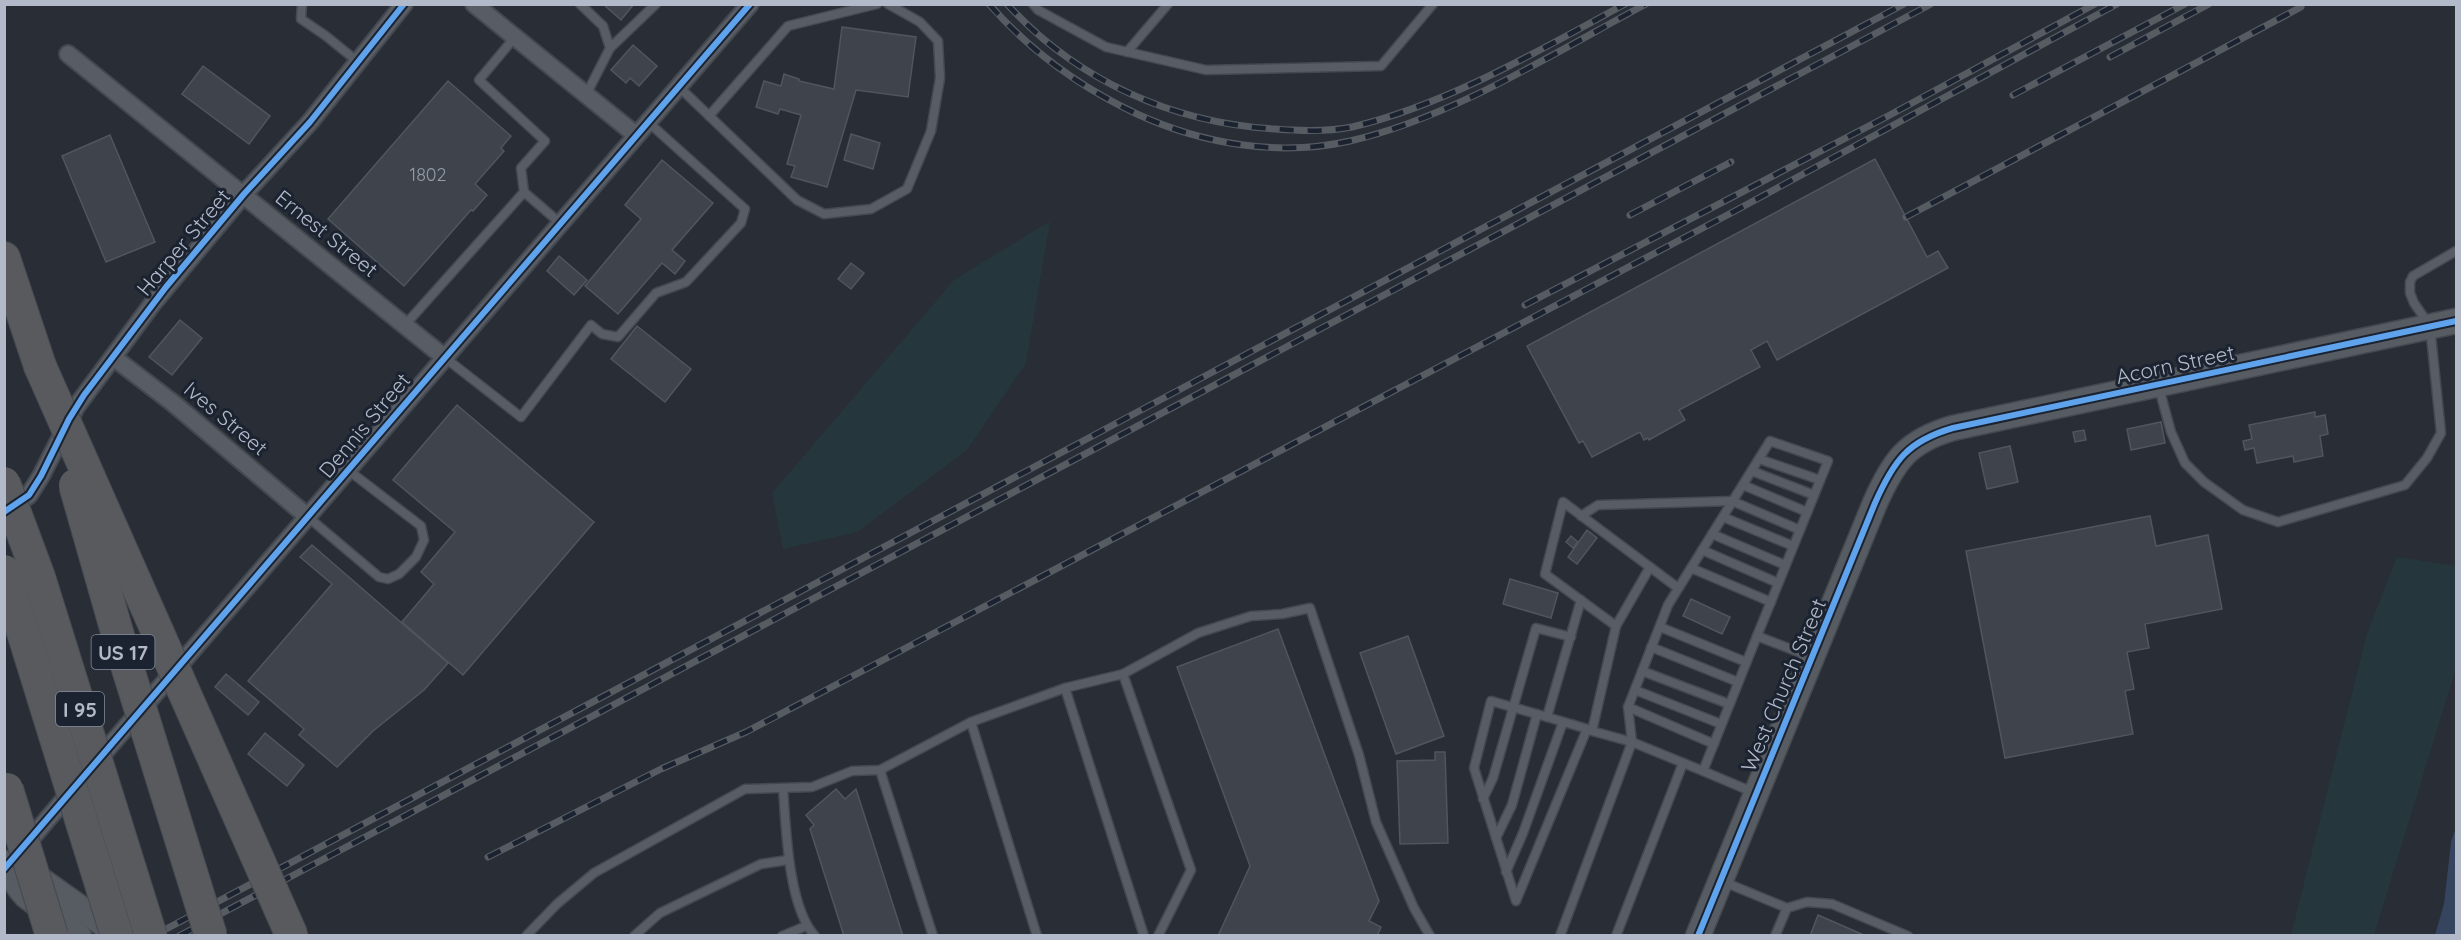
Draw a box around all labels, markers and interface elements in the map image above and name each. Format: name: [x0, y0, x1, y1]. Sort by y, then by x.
house number: 1802: [409, 163, 447, 186]
street label: Harper Street: [131, 183, 235, 301]
street label: Ernest Street: [271, 184, 383, 282]
street label: Acorn Street: [2113, 339, 2237, 389]
street label: Dennis Street: [313, 367, 415, 483]
street label: Ives Street: [179, 376, 273, 460]
street label: West Church Street: [1735, 594, 1831, 776]
road number: US 17: [92, 635, 154, 669]
road number: I 95: [56, 692, 104, 726]

